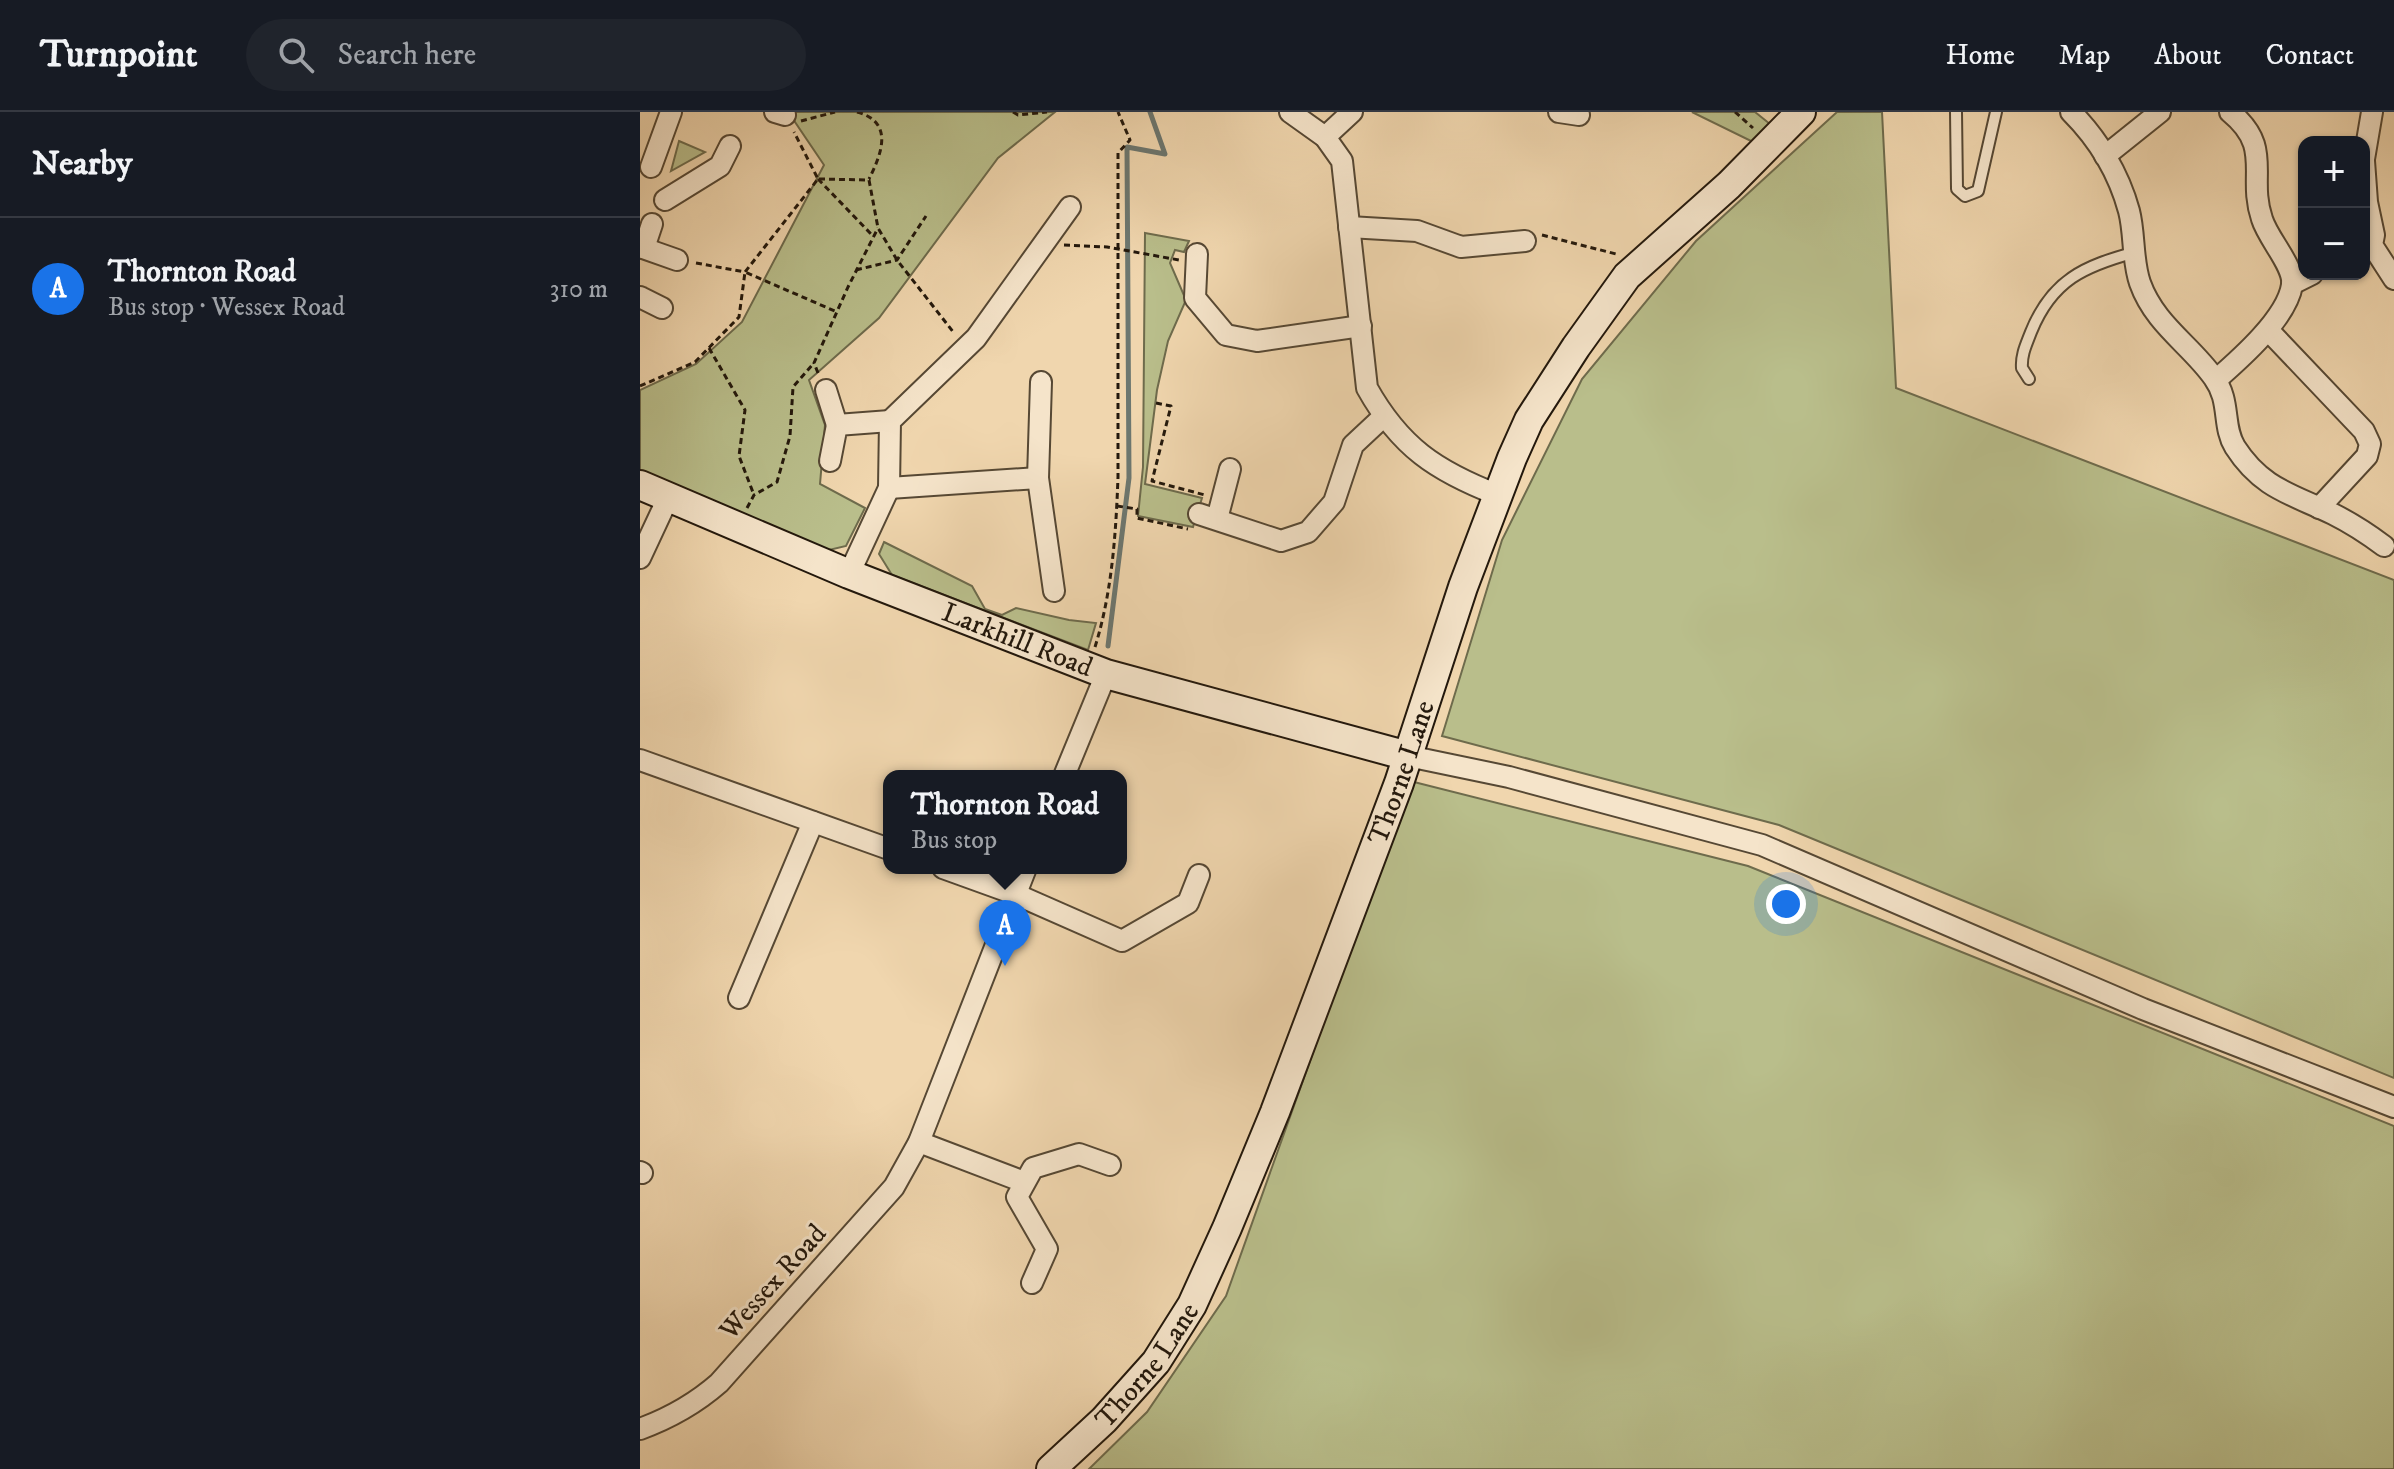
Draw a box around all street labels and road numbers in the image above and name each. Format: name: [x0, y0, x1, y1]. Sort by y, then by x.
street label: Larkhill Road: [937, 594, 1098, 685]
street label: Thorne Lane: [1360, 696, 1442, 849]
street label: Wessex Road: [711, 1217, 834, 1348]
street label: Thorne Lane: [1087, 1296, 1207, 1436]

